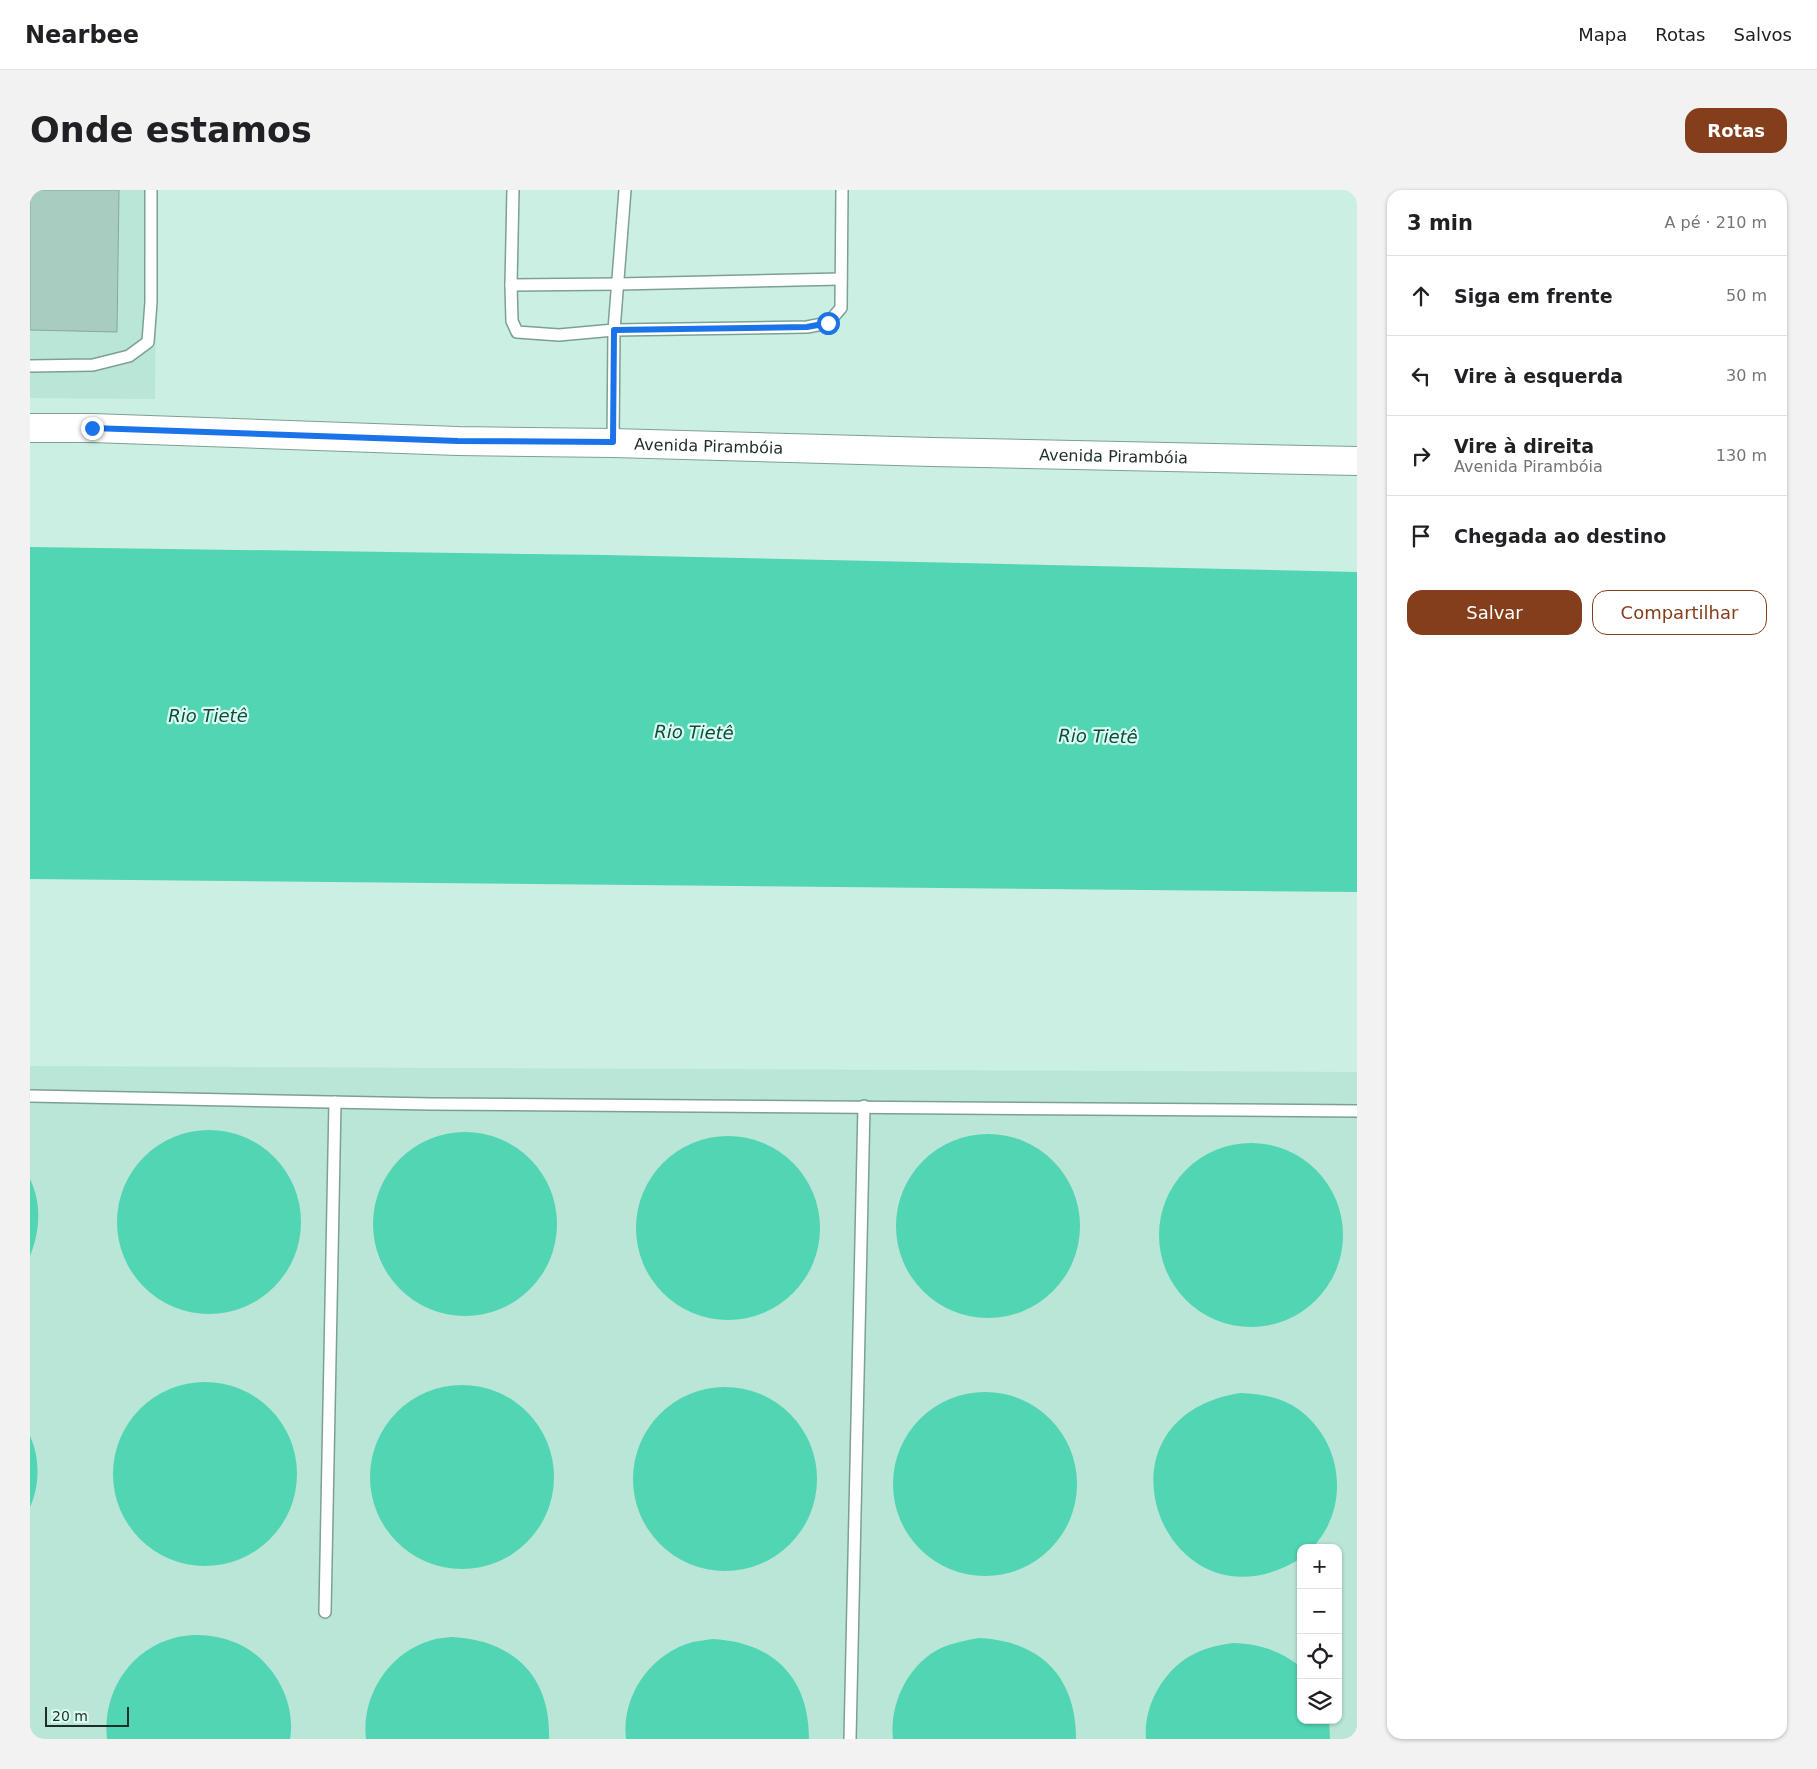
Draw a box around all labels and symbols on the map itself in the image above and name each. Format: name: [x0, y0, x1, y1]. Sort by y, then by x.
route start: [817, 312, 840, 335]
route end: [81, 417, 104, 440]
street label: Avenida Pirambóia: [634, 434, 783, 457]
street label: Avenida Pirambóia: [1039, 445, 1188, 467]
water label: Rio Tietê: [168, 705, 248, 726]
water label: Rio Tietê: [654, 721, 734, 743]
water label: Rio Tietê: [1058, 725, 1138, 747]
scale bar: [45, 1704, 129, 1727]

